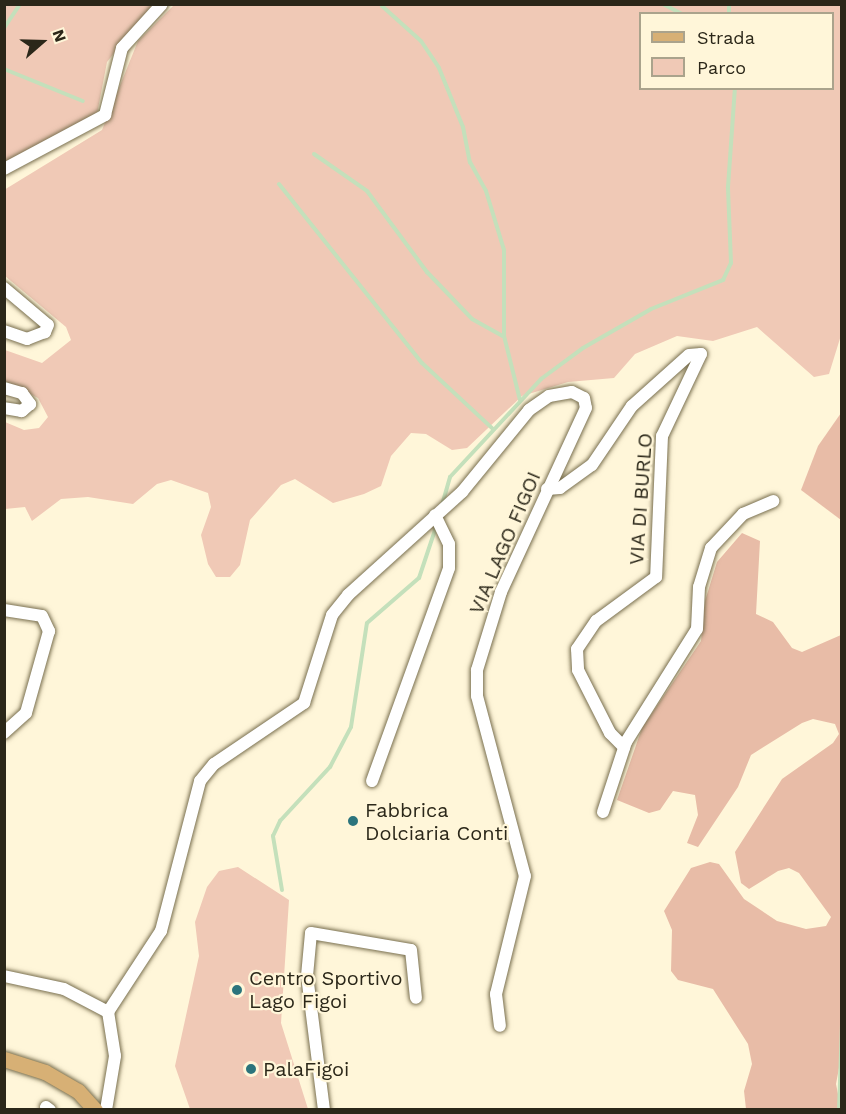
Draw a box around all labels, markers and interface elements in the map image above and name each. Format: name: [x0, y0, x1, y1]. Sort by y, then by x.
north arrow: [12, 12, 72, 72]
legend: [639, 12, 834, 90]
text: N: [48, 27, 70, 44]
text: Strada: [697, 27, 755, 48]
text: Parco: [697, 57, 746, 78]
street label: VIA DI BURLO: [624, 432, 658, 566]
street label: VIA LAGO FIGOI: [464, 468, 546, 618]
place label: Fabbrica Dolciaria Conti: [365, 798, 509, 845]
marker: Fabbrica Dolciaria Conti: [346, 814, 360, 828]
place label: Centro Sportivo Lago Figoi: [249, 966, 402, 1013]
marker: Centro Sportivo Lago Figoi: [230, 983, 244, 997]
place label: PalaFigoi: [263, 1057, 349, 1081]
marker: PalaFigoi: [244, 1062, 258, 1076]

